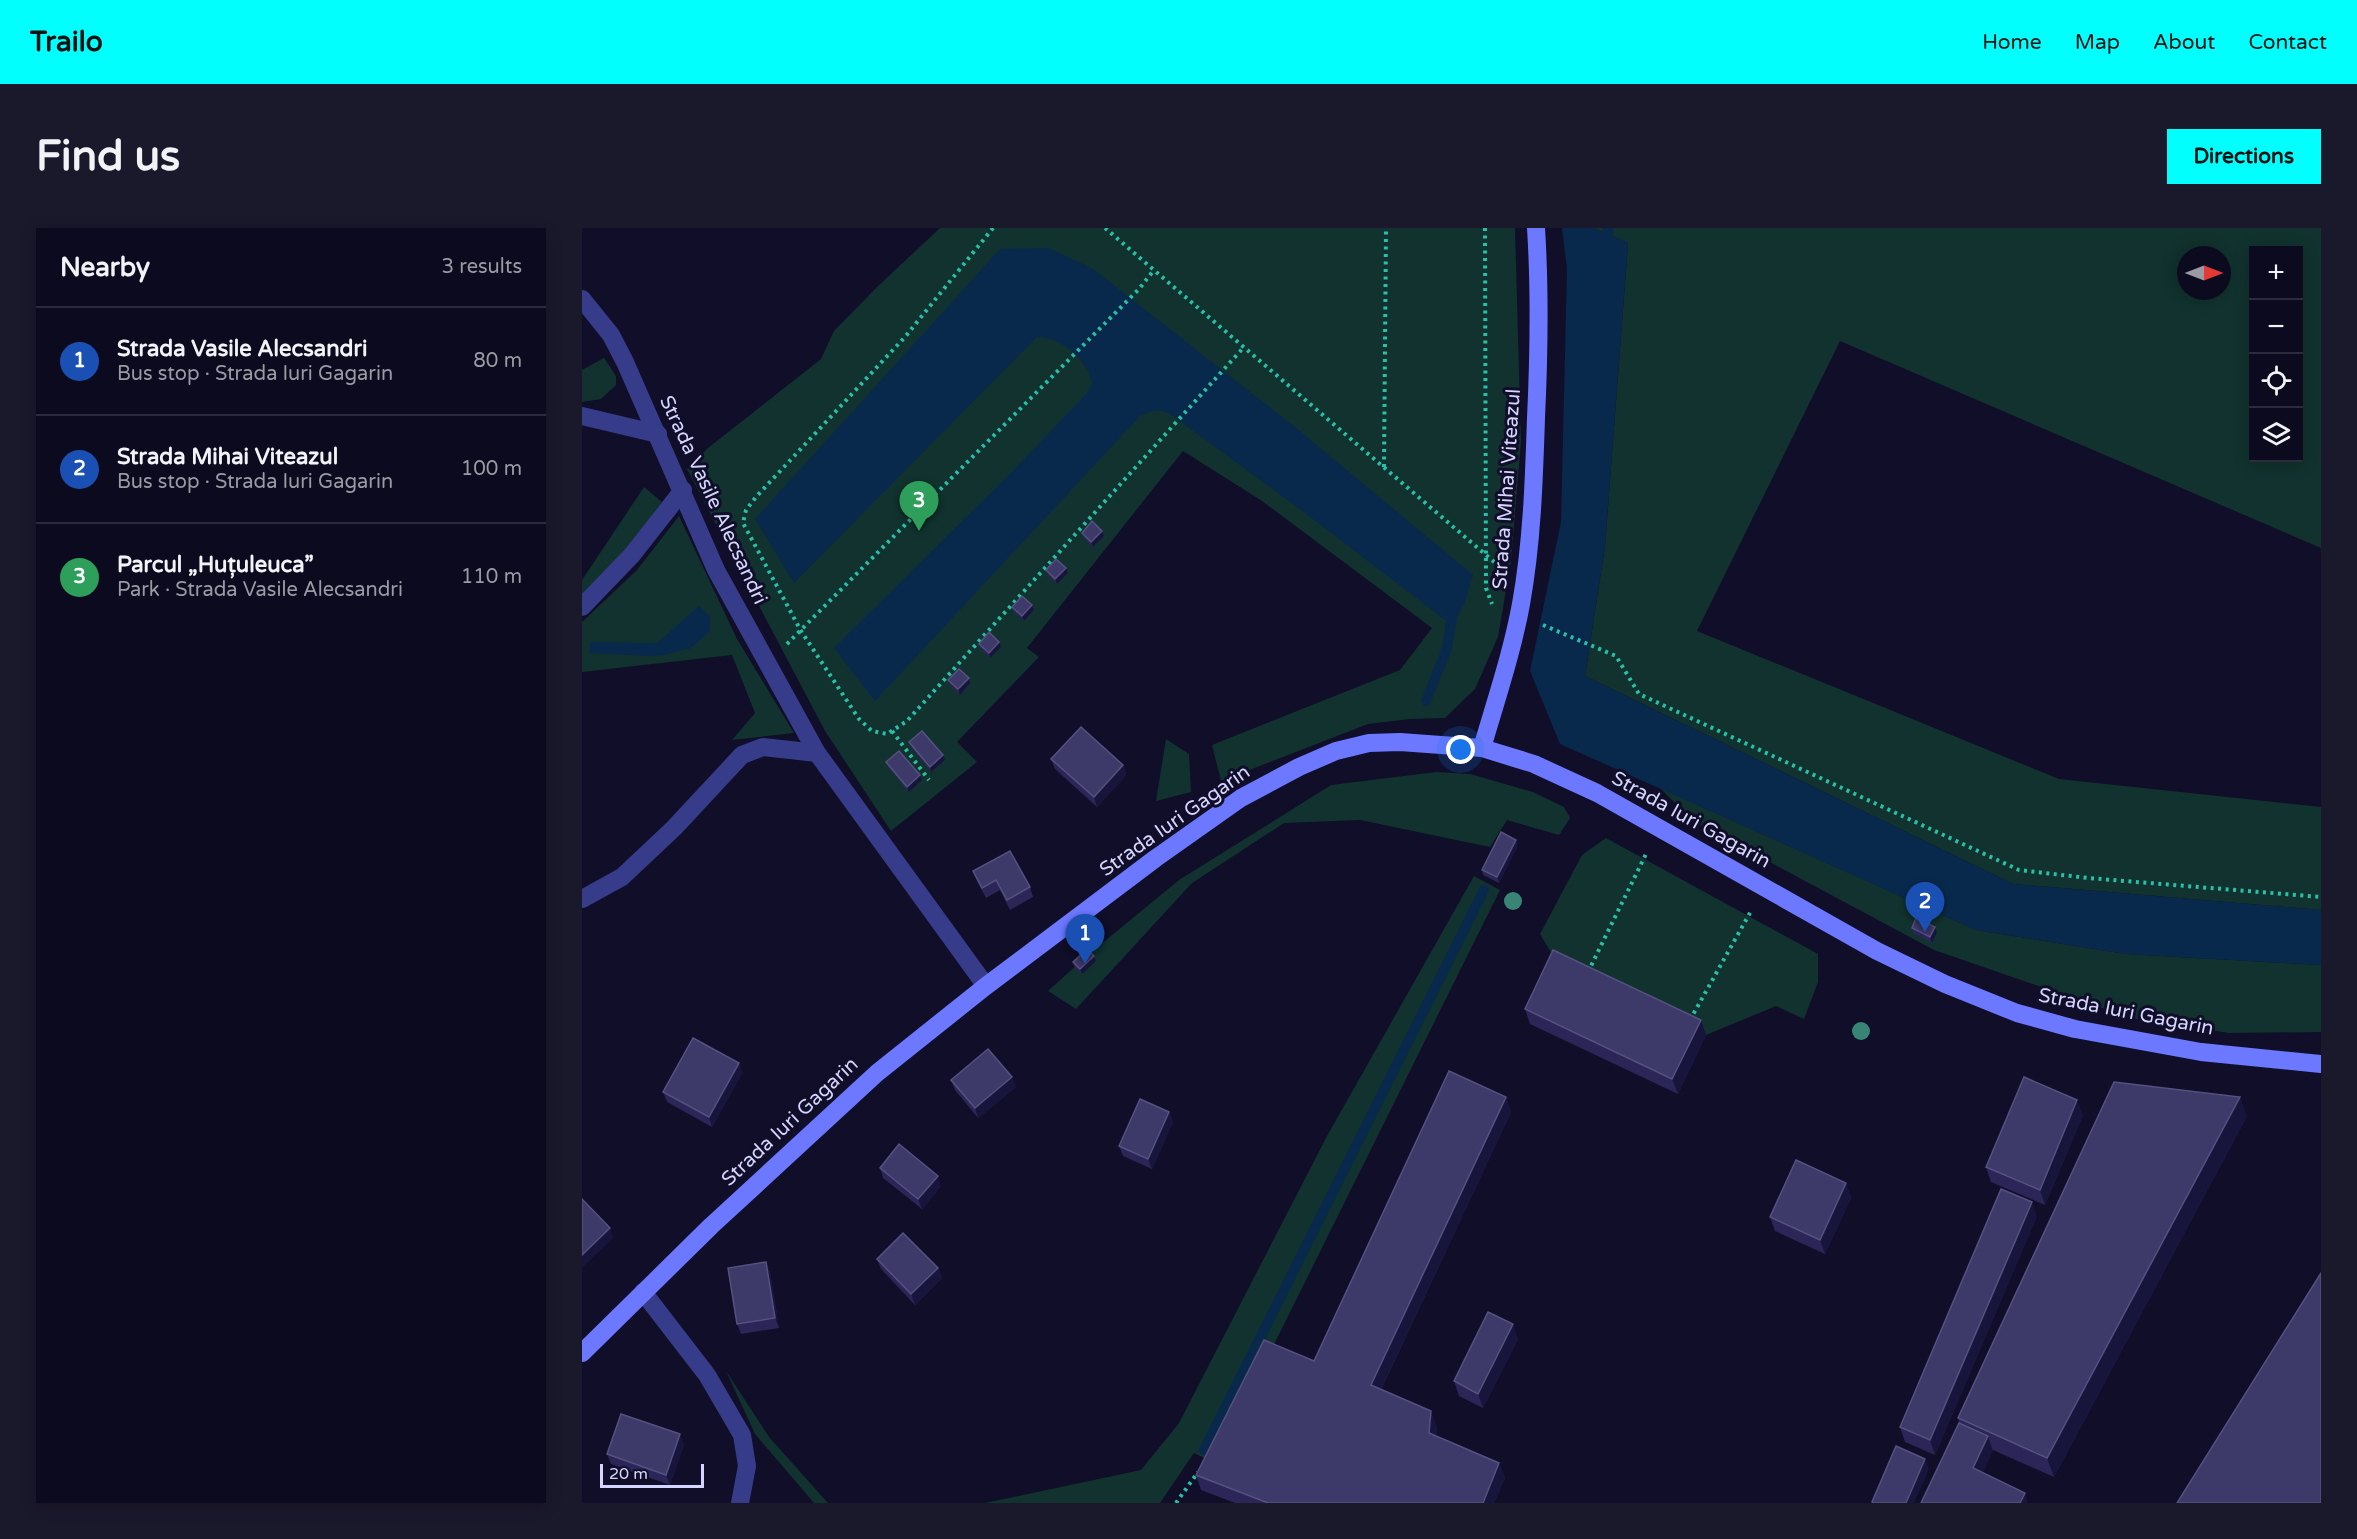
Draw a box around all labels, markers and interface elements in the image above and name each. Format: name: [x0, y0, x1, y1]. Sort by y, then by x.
text: Trailo: [30, 25, 103, 59]
text: Home: [1982, 30, 2042, 55]
text: Map: [2075, 30, 2120, 55]
text: About: [2153, 30, 2215, 55]
text: Contact: [2248, 30, 2327, 55]
button: Directions: [2167, 129, 2321, 184]
text: Find us: [36, 131, 180, 182]
north arrow: [2177, 246, 2231, 300]
map controls: [2249, 246, 2303, 462]
button: +: [2249, 246, 2303, 300]
text: Nearby: [60, 252, 150, 283]
text: 3 results: [442, 255, 522, 279]
button: −: [2249, 300, 2303, 354]
text: Strada Vasile Alecsandri: [117, 336, 367, 362]
text: 1: [73, 349, 86, 373]
text: 80 m: [473, 349, 522, 373]
button: locate: [2249, 354, 2303, 408]
text: Bus stop · Strada Iuri Gagarin: [117, 362, 393, 386]
street label: Strada Mihai Viteazul: [1488, 388, 1526, 590]
street label: Strada Vasile Alecsandri: [654, 392, 772, 608]
button: layers: [2249, 408, 2303, 462]
text: Strada Mihai Viteazul: [117, 444, 338, 470]
text: 2: [73, 457, 86, 481]
text: 100 m: [461, 457, 522, 481]
text: Bus stop · Strada Iuri Gagarin: [117, 470, 393, 494]
pin: 3: [900, 482, 938, 531]
text: Parcul „Huțuleuca”: [117, 552, 314, 578]
text: 3: [73, 565, 86, 589]
text: 110 m: [461, 565, 522, 589]
text: Park · Strada Vasile Alecsandri: [117, 578, 403, 602]
your location: [1446, 735, 1475, 764]
street label: Strada Iuri Gagarin: [1095, 760, 1255, 882]
street label: Strada Iuri Gagarin: [1607, 766, 1775, 874]
pin: 2: [1906, 882, 1944, 932]
pin: 1: [1066, 914, 1104, 964]
street label: Strada Iuri Gagarin: [2036, 983, 2216, 1041]
street label: Strada Iuri Gagarin: [717, 1053, 863, 1191]
scale bar: [600, 1461, 704, 1488]
text: 20 m: [609, 1464, 648, 1484]

